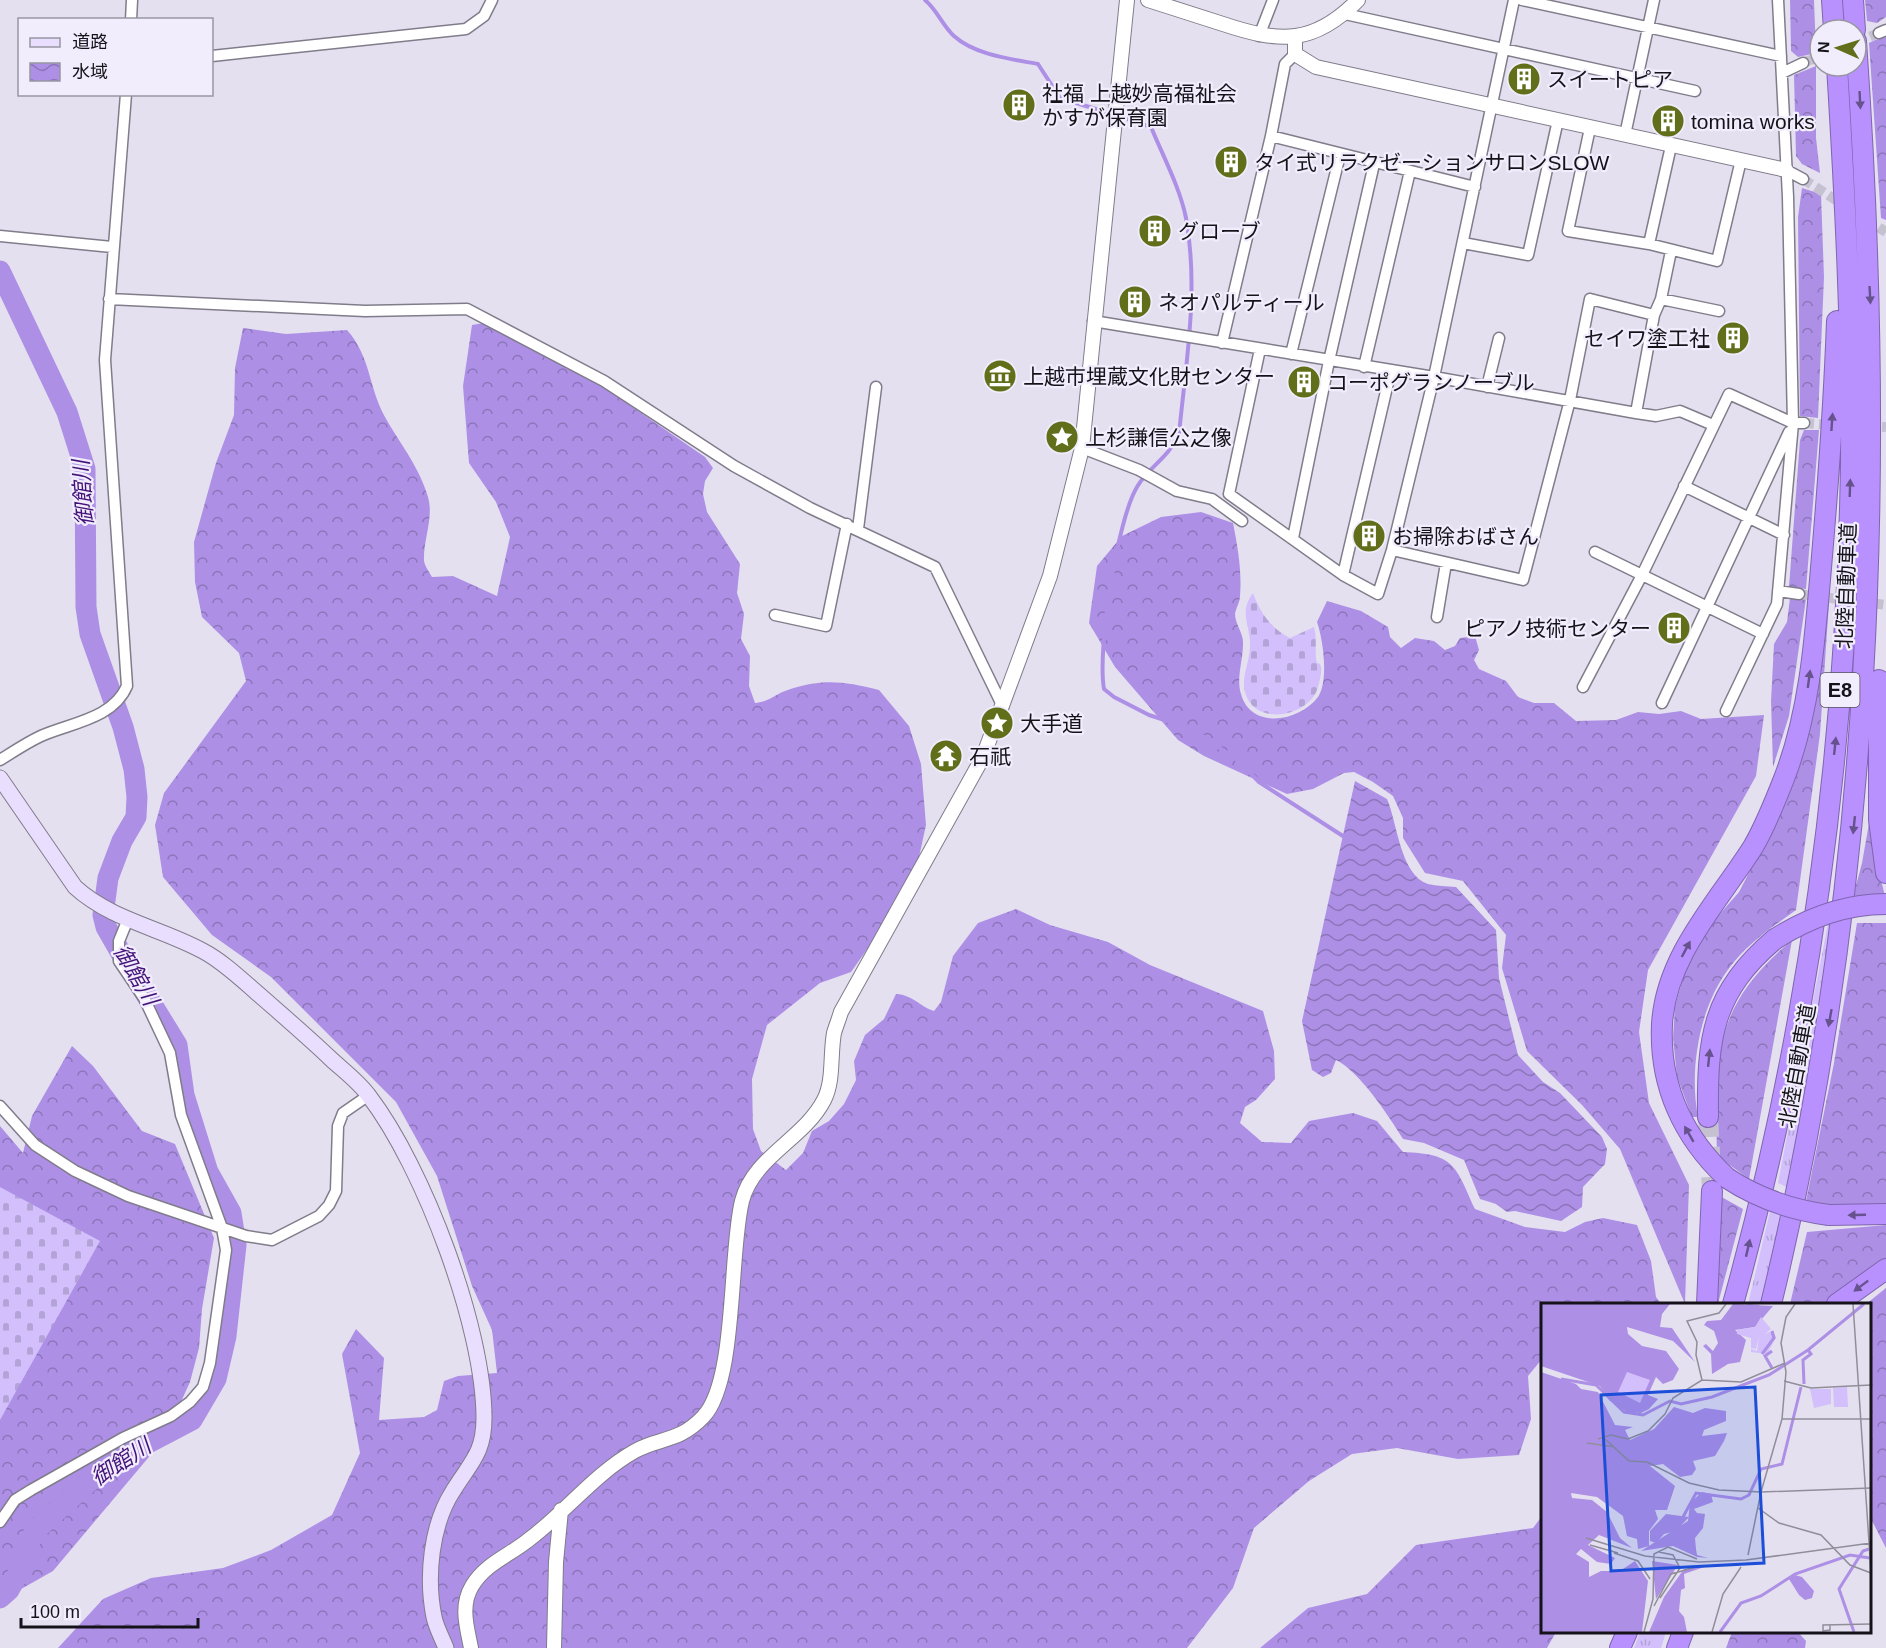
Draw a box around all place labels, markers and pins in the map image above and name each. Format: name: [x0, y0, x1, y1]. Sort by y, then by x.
building icon: スイートピア: [1506, 61, 1542, 97]
place label: スイートピア: [1547, 68, 1673, 91]
place label: 社福 上越妙高福祉会 かすが保育園: [1042, 82, 1237, 129]
building icon: 社福 上越妙高福祉会 かすが保育園: [1001, 87, 1037, 123]
building icon: tomina works: [1650, 103, 1686, 139]
place label: tomina works: [1691, 110, 1815, 133]
building icon: タイ式リラクゼーションサロンSLOW: [1213, 144, 1249, 180]
place label: タイ式リラクゼーションサロンSLOW: [1254, 151, 1610, 174]
building icon: グローブ: [1137, 213, 1173, 249]
place label: グローブ: [1178, 220, 1261, 243]
building icon: ネオパルティール: [1117, 284, 1153, 320]
place label: ネオパルティール: [1158, 291, 1325, 314]
building icon: セイワ塗工社: [1715, 320, 1751, 356]
place label: セイワ塗工社: [1584, 327, 1710, 350]
museum icon: 上越市埋蔵文化財センター: [982, 358, 1018, 394]
building icon: コーポグランノーブル: [1286, 364, 1322, 400]
place label: 上越市埋蔵文化財センター: [1023, 365, 1275, 388]
place label: コーポグランノーブル: [1327, 371, 1535, 394]
place icon: 上杉謙信公之像: [1044, 419, 1080, 455]
place label: 上杉謙信公之像: [1085, 426, 1232, 449]
building icon: お掃除おばさん: [1351, 518, 1387, 554]
place label: お掃除おばさん: [1392, 525, 1539, 548]
building icon: ピアノ技術センター: [1656, 610, 1692, 646]
place label: ピアノ技術センター: [1464, 617, 1651, 640]
place icon: 大手道: [979, 705, 1015, 741]
place label: 大手道: [1020, 712, 1083, 735]
temple icon: 石祇: [928, 738, 964, 774]
place label: 石祇: [969, 745, 1011, 768]

